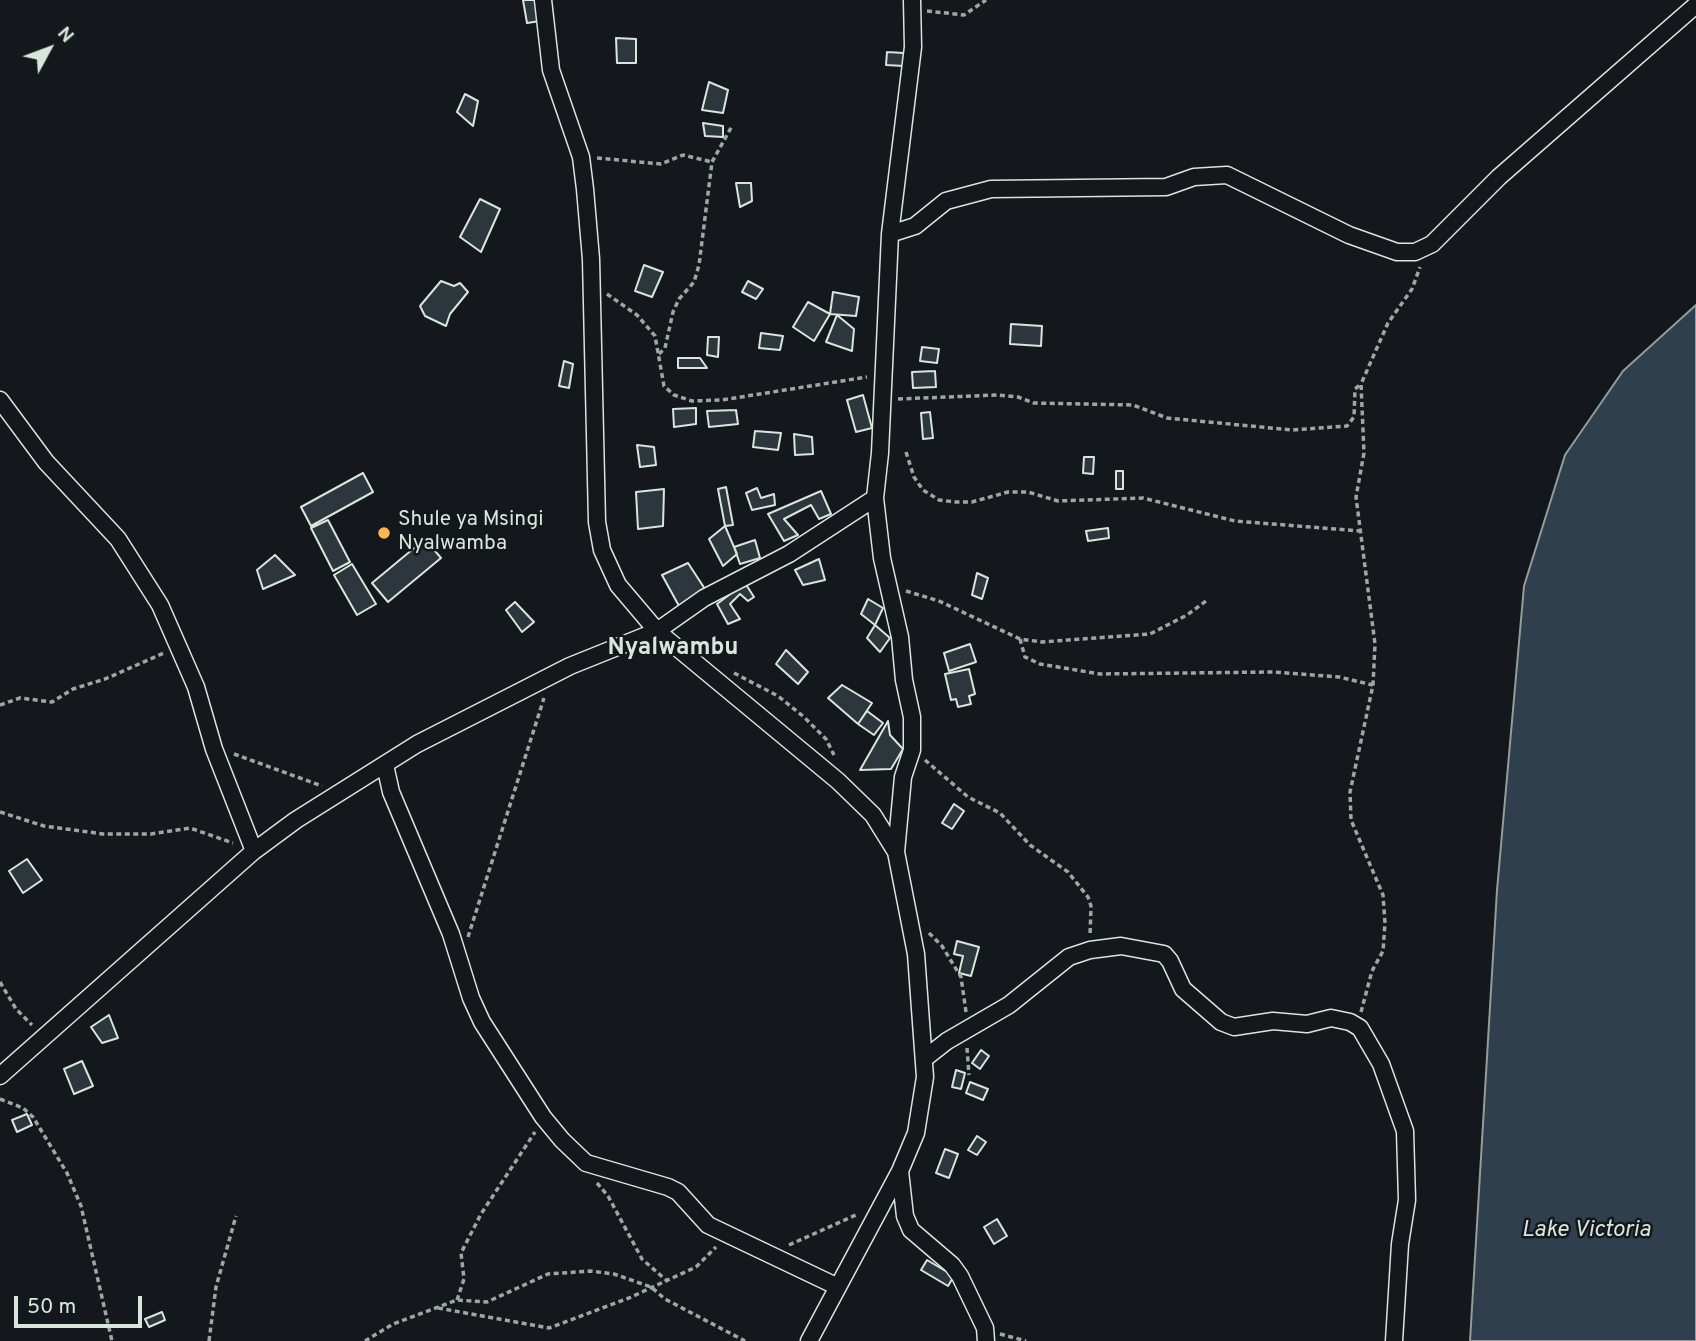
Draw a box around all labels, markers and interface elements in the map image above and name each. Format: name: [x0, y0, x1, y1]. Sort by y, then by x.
north arrow: [14, 14, 84, 84]
text: N: [51, 22, 78, 48]
place label: Shule ya Msingi Nyalwamba: [398, 508, 544, 558]
marker: Shule ya Msingi Nyalwamba: [376, 525, 392, 541]
district label: Nyalwambu: [608, 635, 738, 663]
water label: Lake Victoria: [1521, 1217, 1651, 1245]
scale bar: [18, 1282, 145, 1326]
text: 50 m: [27, 1294, 76, 1321]

